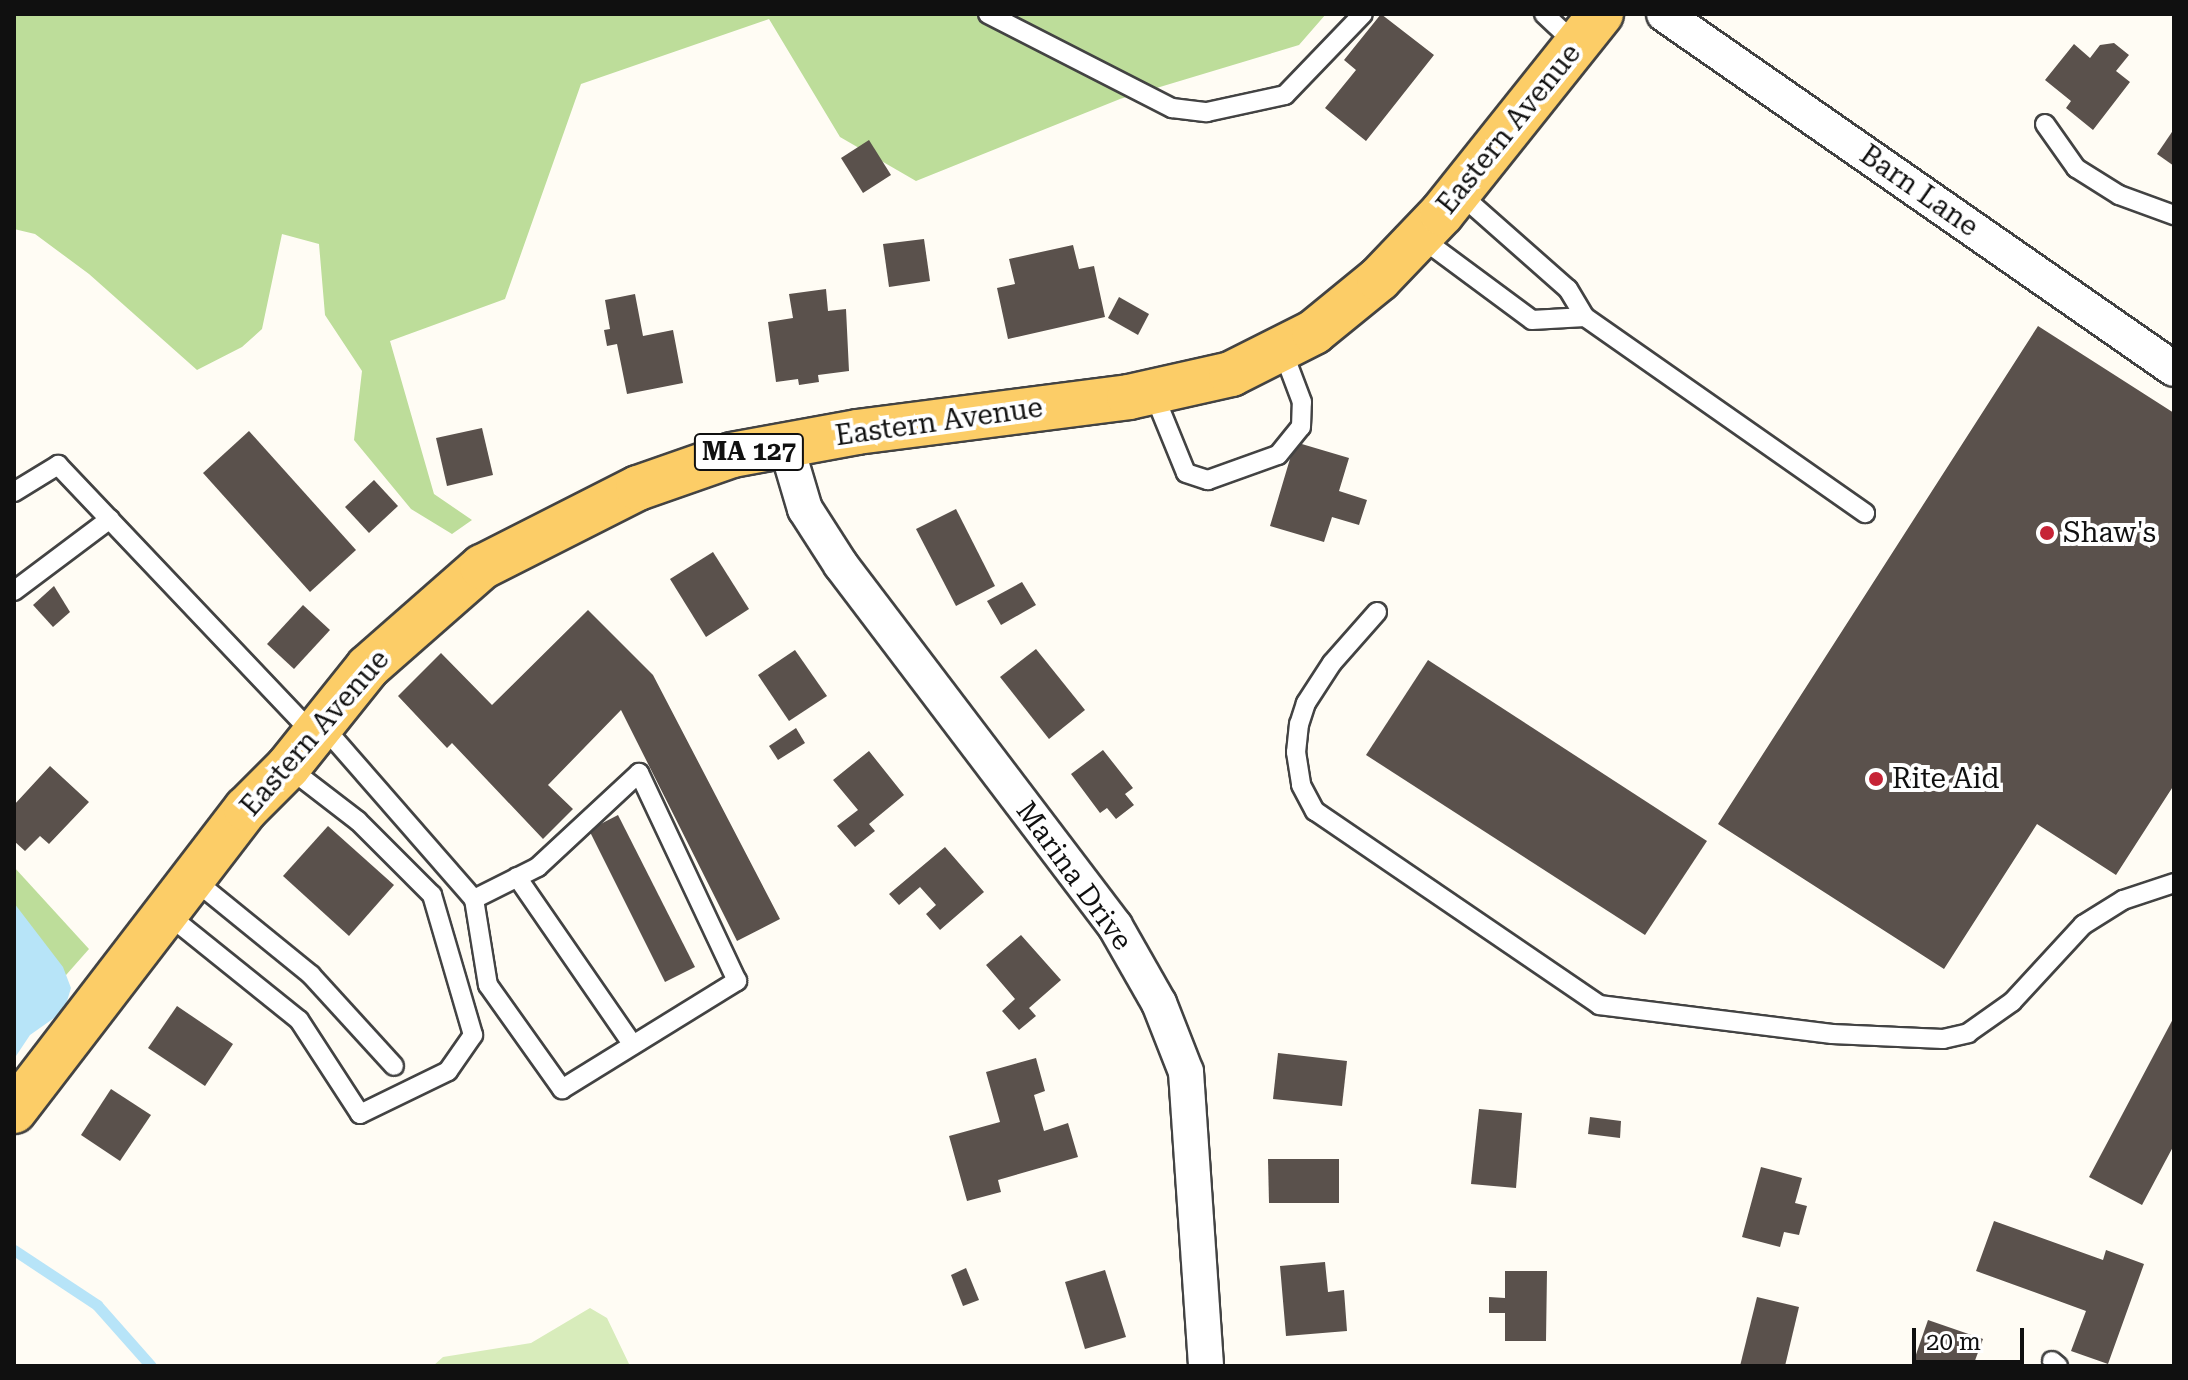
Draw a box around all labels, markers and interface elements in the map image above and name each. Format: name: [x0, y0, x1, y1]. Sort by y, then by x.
street label: Eastern Avenue: [1430, 37, 1588, 221]
street label: Barn Lane: [1853, 138, 1985, 244]
street label: Eastern Avenue: [833, 391, 1045, 453]
road number: MA 127: [693, 430, 805, 474]
place label: Shaw's: [2063, 516, 2156, 550]
marker: Shaw's: [2038, 524, 2056, 542]
street label: Eastern Avenue: [234, 643, 396, 823]
place label: Rite Aid: [1892, 762, 1999, 796]
marker: Rite Aid: [1867, 770, 1885, 788]
street label: Marina Drive: [1009, 795, 1139, 957]
scale bar: [1916, 1312, 2028, 1362]
text: 20 m: [1926, 1328, 1981, 1356]

